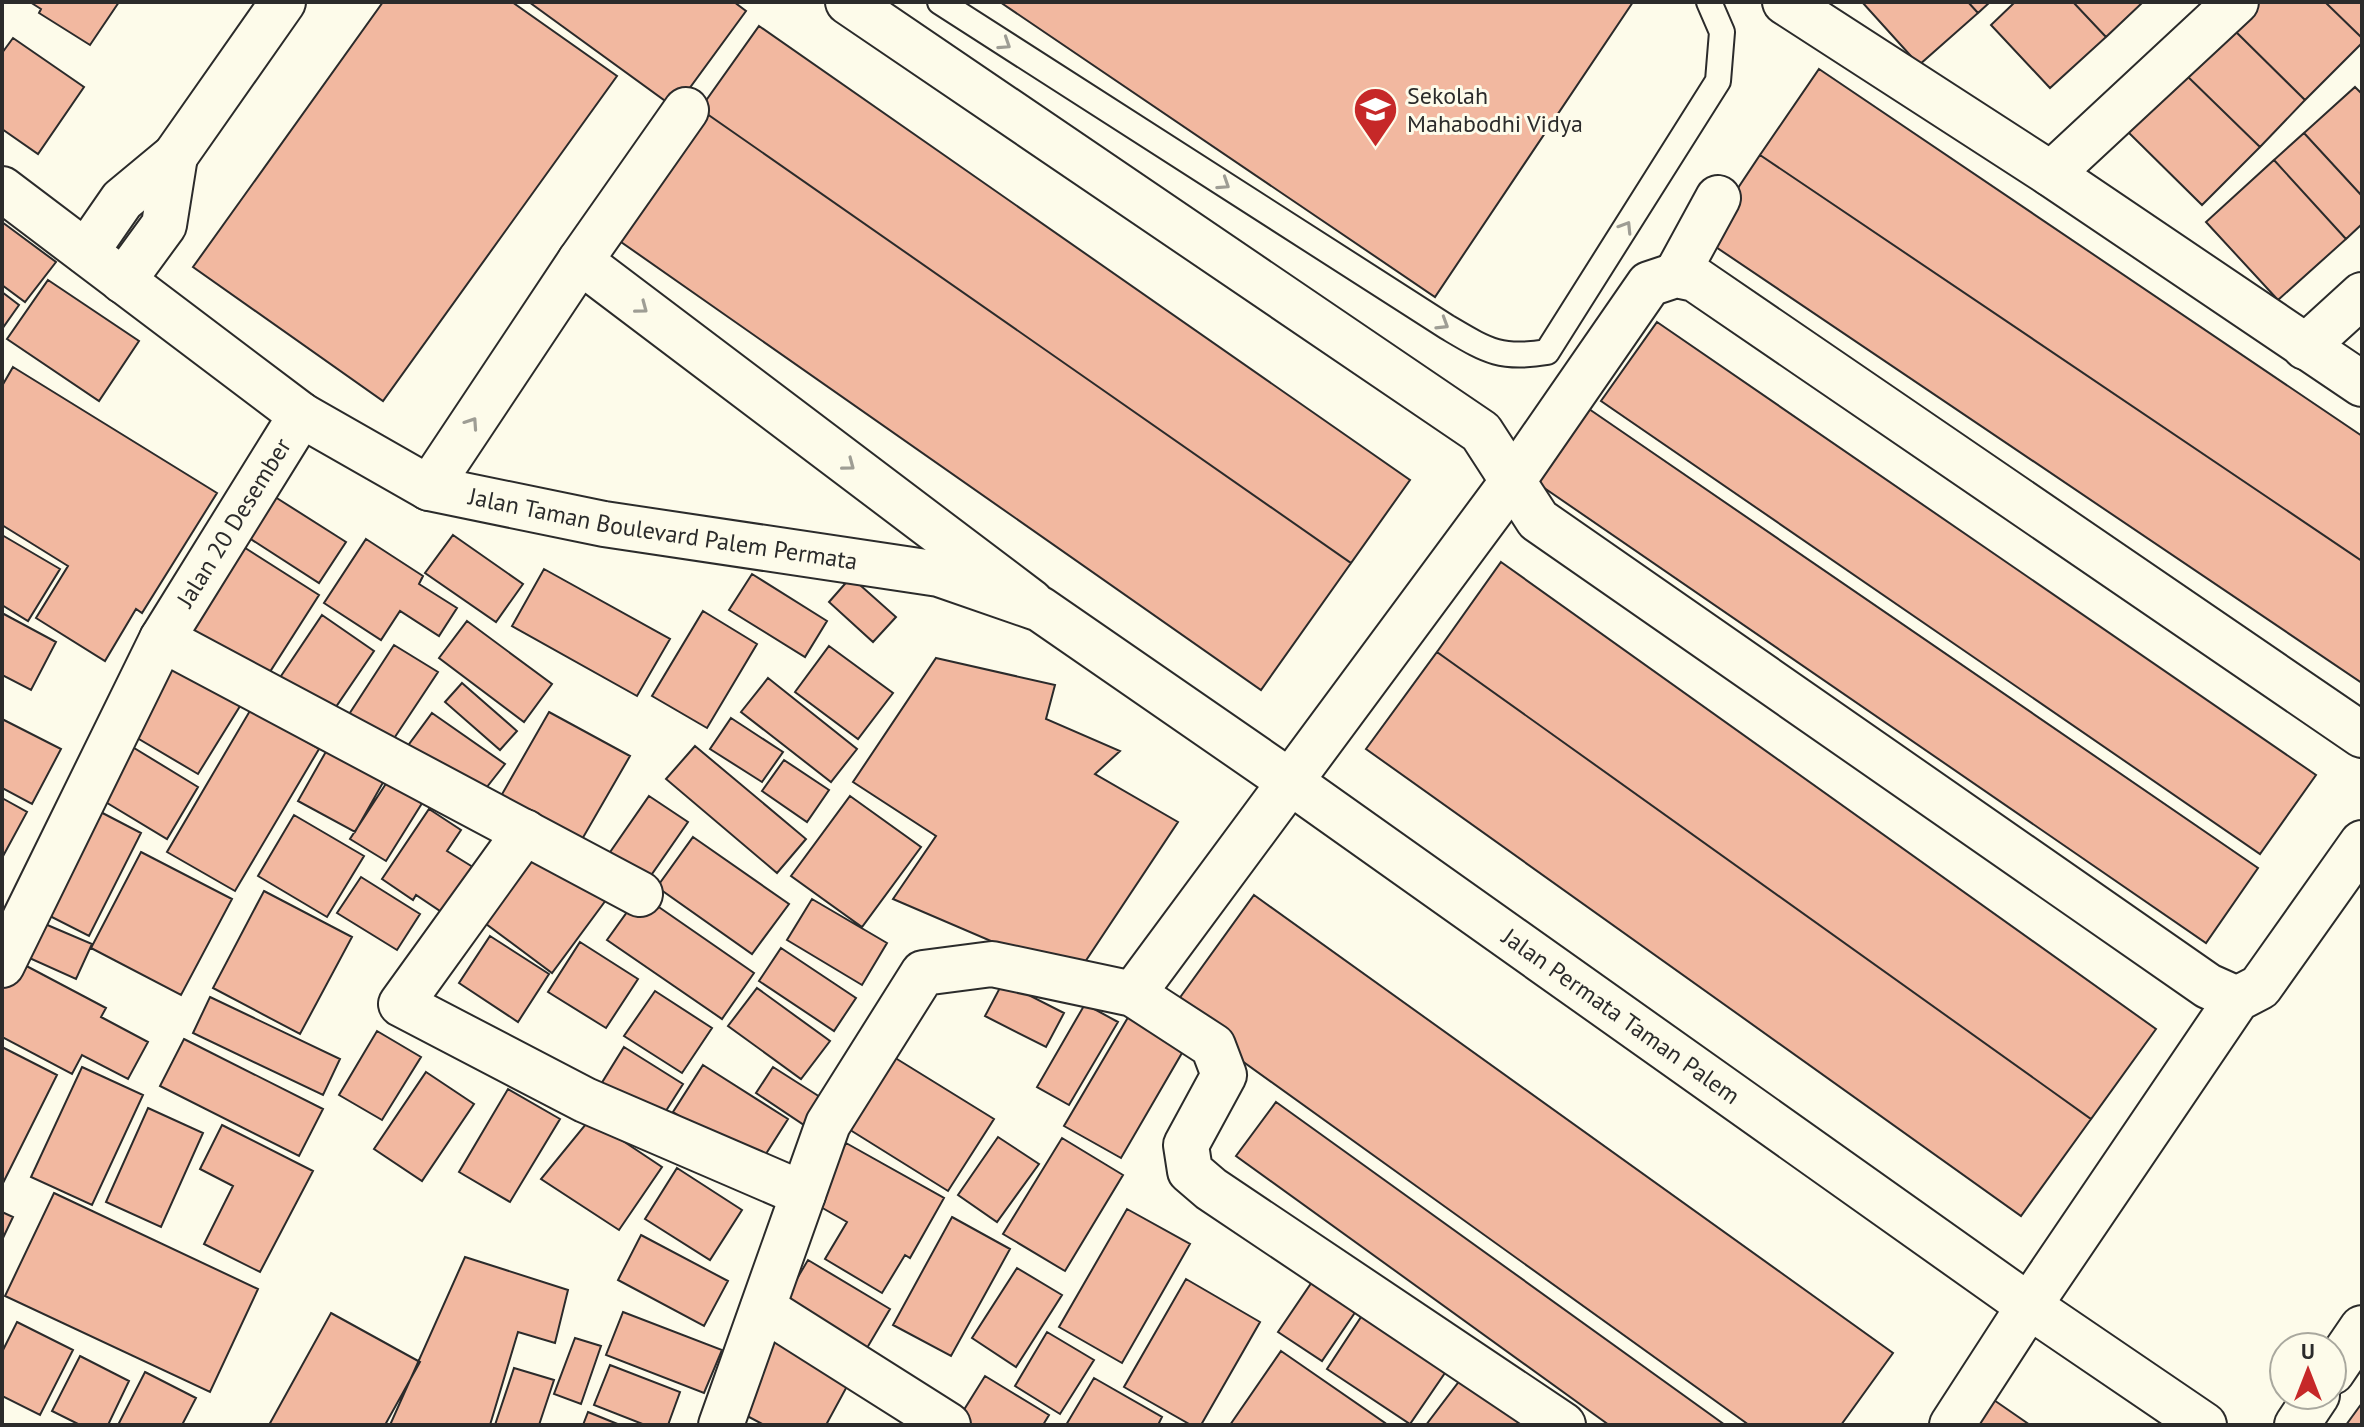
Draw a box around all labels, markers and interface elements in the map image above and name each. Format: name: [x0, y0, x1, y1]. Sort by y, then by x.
one-way arrow: [996, 35, 1011, 50]
place label: Sekolah Mahabodhi Vidya: [1407, 80, 1583, 139]
school or university icon: Sekolah Mahabodhi Vidya: [1352, 86, 1400, 149]
one-way arrow: [1215, 175, 1230, 190]
one-way arrow: [1616, 221, 1631, 236]
one-way arrow: [633, 298, 648, 312]
one-way arrow: [1434, 315, 1449, 330]
one-way arrow: [462, 417, 477, 431]
street label: Jalan 20 Desember: [169, 432, 298, 613]
one-way arrow: [841, 455, 855, 469]
street label: Jalan Taman Boulevard Palem Permata: [465, 480, 860, 577]
street label: Jalan Permata Taman Palem: [1495, 921, 1746, 1111]
north arrow: [2268, 1331, 2348, 1411]
text: U: [2301, 1337, 2315, 1365]

